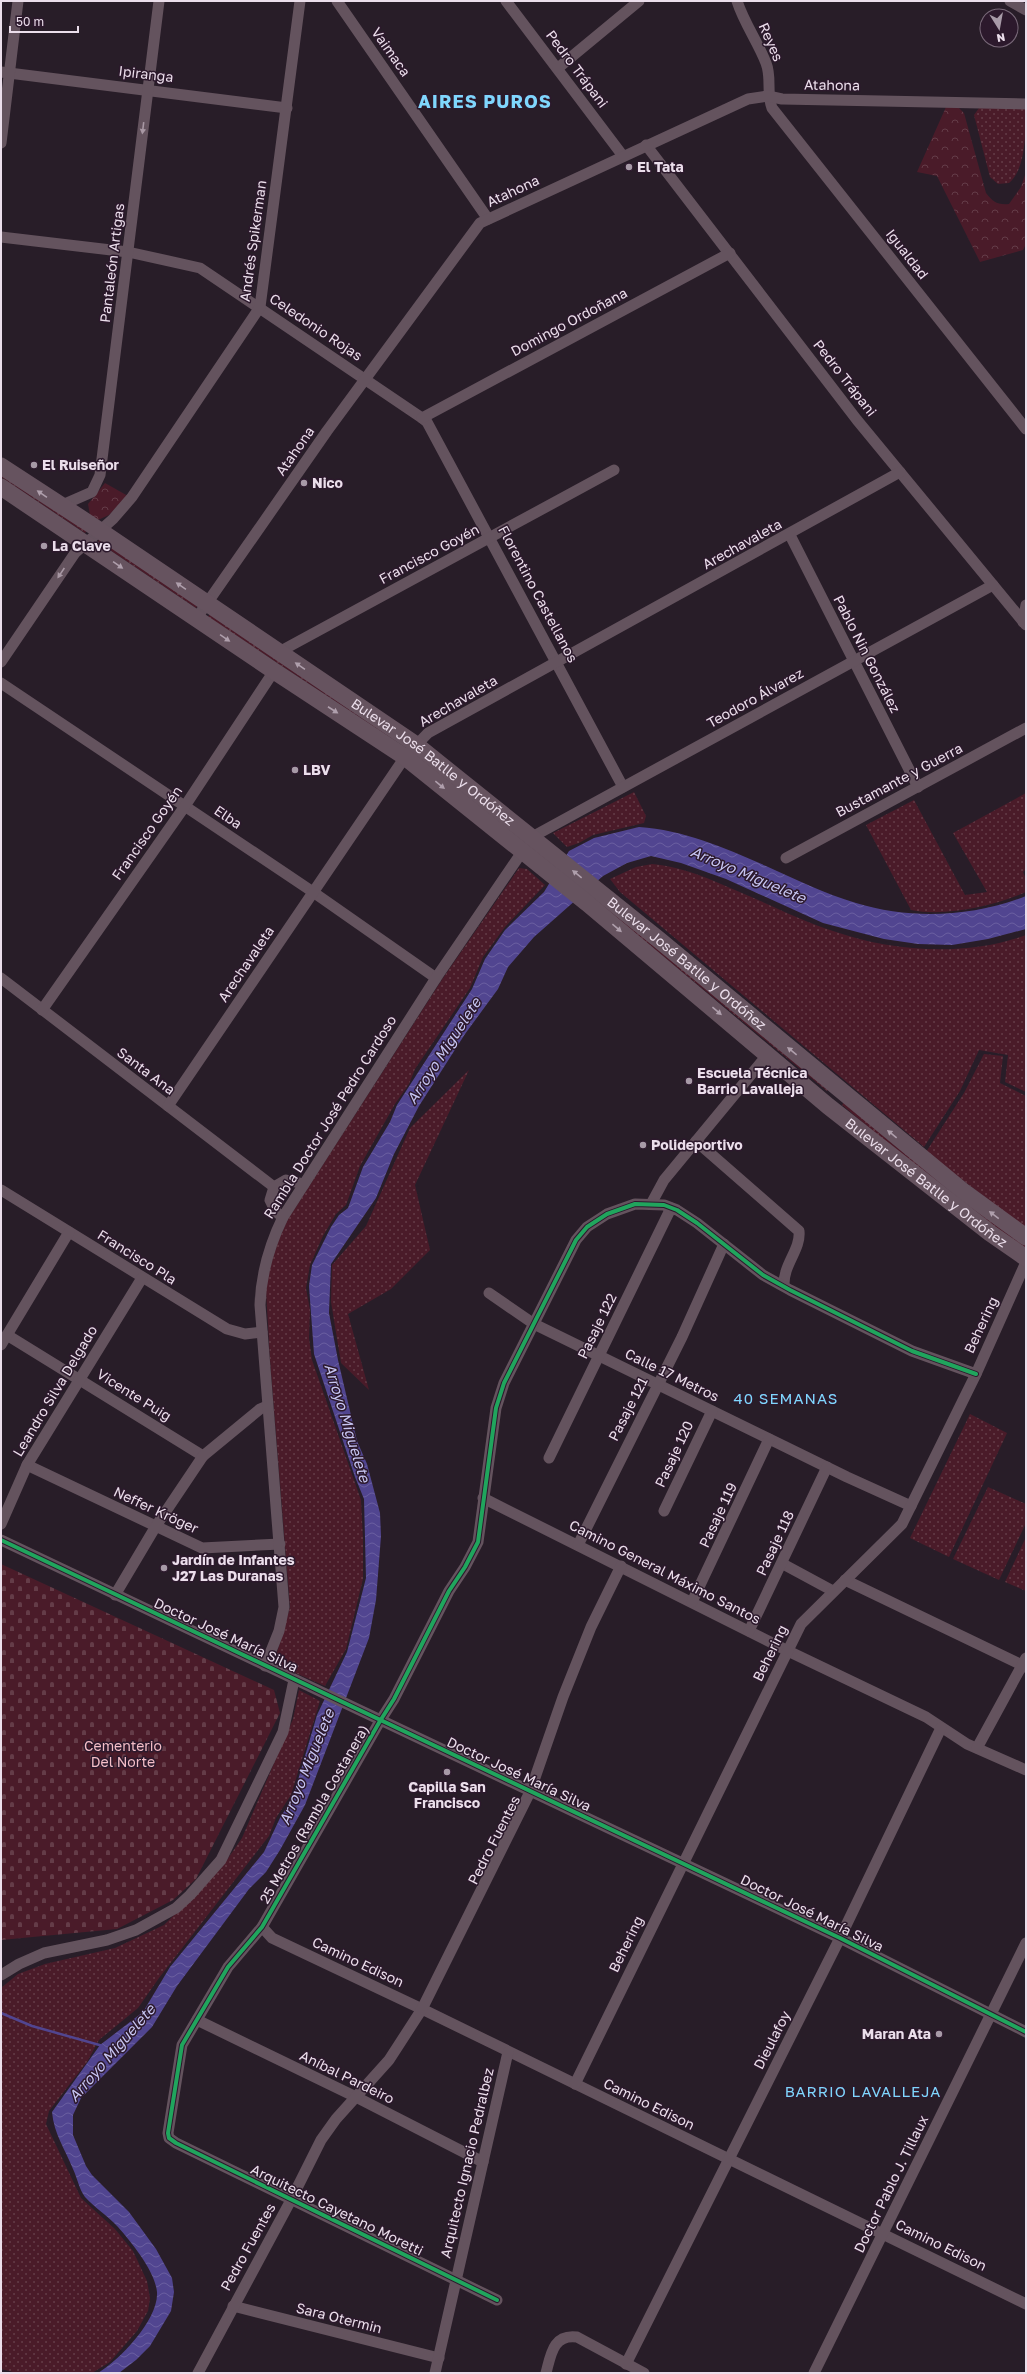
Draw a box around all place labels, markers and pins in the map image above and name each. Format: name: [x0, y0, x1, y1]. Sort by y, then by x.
place label: El Tata: [637, 158, 684, 175]
marker: El Tata: [624, 162, 634, 172]
place label: El Ruiseñor: [42, 456, 120, 473]
marker: El Ruiseñor: [29, 460, 39, 470]
place label: Nico: [312, 474, 343, 491]
marker: Nico: [299, 478, 309, 488]
place label: La Clave: [52, 537, 111, 554]
marker: La Clave: [39, 541, 49, 551]
place label: LBV: [303, 761, 331, 778]
marker: LBV: [290, 765, 300, 775]
place label: Escuela Técnica Barrio Lavalleja: [697, 1064, 807, 1097]
marker: Escuela Técnica Barrio Lavalleja: [684, 1076, 694, 1086]
place label: Polideportivo: [651, 1136, 743, 1153]
marker: Polideportivo: [638, 1140, 648, 1150]
place label: Jardín de Infantes J27 Las Duranas: [172, 1551, 295, 1584]
marker: Jardín de Infantes J27 Las Duranas: [159, 1563, 169, 1573]
marker: Capilla San Francisco: [442, 1767, 452, 1777]
place label: Capilla San Francisco: [408, 1778, 486, 1811]
place label: Maran Ata: [862, 2025, 931, 2042]
marker: Maran Ata: [934, 2029, 944, 2039]

